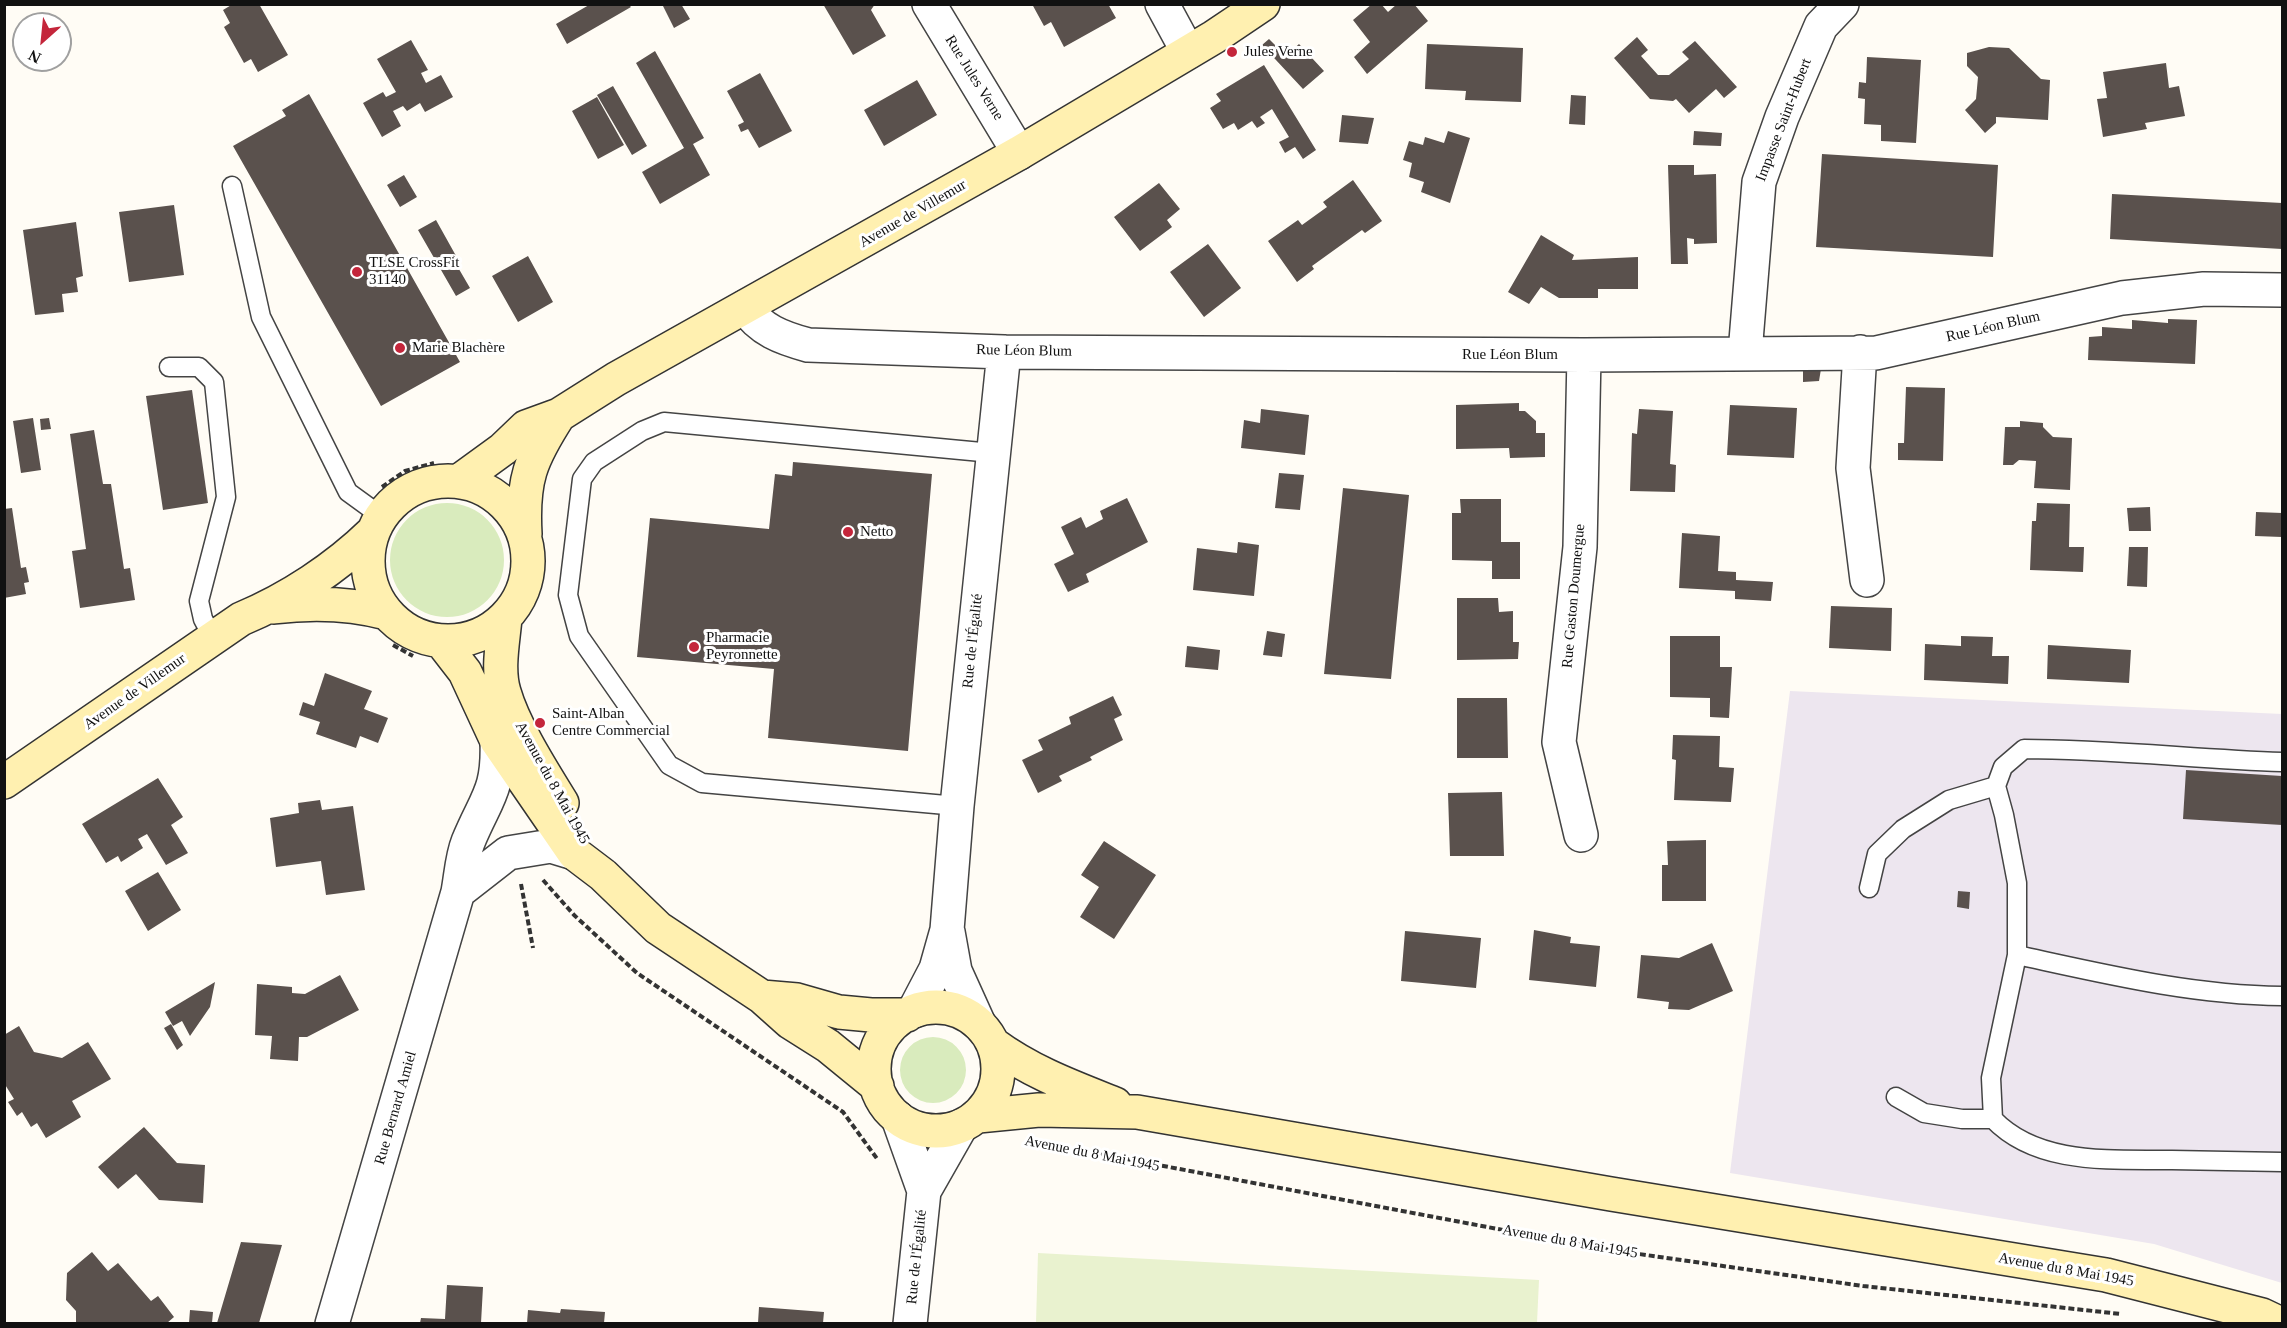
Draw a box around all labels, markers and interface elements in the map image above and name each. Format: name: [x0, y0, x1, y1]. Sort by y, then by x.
north arrow: [12, 12, 72, 72]
street label: Rue Jules Verne: [941, 32, 1007, 124]
place label: Jules Verne: [1244, 43, 1313, 61]
marker: Jules Verne: [1225, 45, 1239, 59]
text: N: [25, 47, 44, 67]
street label: Impasse Saint-Hubert: [1752, 56, 1816, 184]
street label: Avenue de Villemur: [856, 176, 970, 252]
place label: TLSE CrossFit 31140: [369, 254, 459, 289]
marker: TLSE CrossFit 31140: [350, 265, 364, 279]
street label: Rue Léon Blum: [1944, 307, 2042, 347]
place label: Marie Blachère: [412, 339, 505, 357]
marker: Marie Blachère: [393, 341, 407, 355]
street label: Rue Léon Blum: [976, 341, 1072, 361]
street label: Rue Léon Blum: [1462, 346, 1558, 364]
place label: Netto: [860, 523, 893, 541]
street label: Rue Gaston Doumergue: [1559, 523, 1589, 669]
marker: Netto: [841, 525, 855, 539]
street label: Rue de l'Égalité: [959, 593, 987, 689]
place label: Pharmacie Peyronnette: [706, 629, 778, 664]
marker: Pharmacie Peyronnette: [687, 640, 701, 654]
street label: Avenue de Villemur: [81, 650, 189, 734]
place label: Saint-Alban Centre Commercial: [552, 705, 670, 740]
marker: Saint-Alban Centre Commercial: [533, 716, 547, 730]
street label: Avenue du 8 Mai 1945: [511, 719, 593, 847]
street label: Rue Bernard Amiel: [371, 1049, 421, 1167]
street label: Avenue du 8 Mai 1945: [1023, 1132, 1161, 1176]
street label: Rue de l'Égalité: [903, 1209, 931, 1305]
street label: Avenue du 8 Mai 1945: [1501, 1221, 1639, 1263]
street label: Avenue du 8 Mai 1945: [1997, 1249, 2135, 1291]

